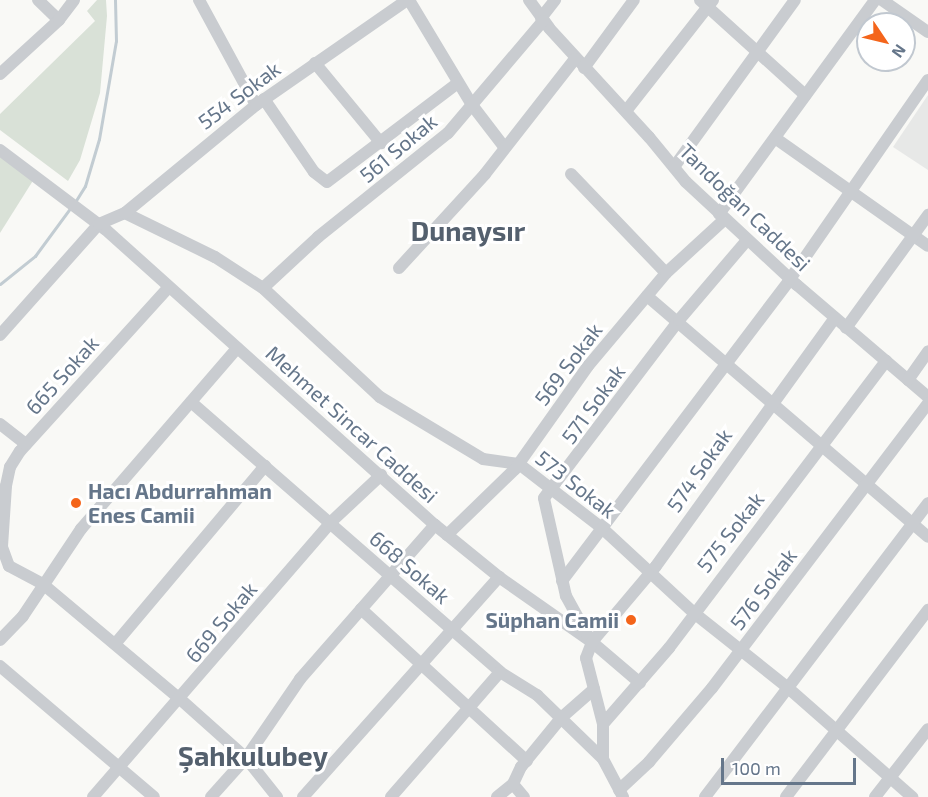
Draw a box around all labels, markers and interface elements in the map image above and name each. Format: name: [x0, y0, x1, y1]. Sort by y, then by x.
north arrow: [856, 12, 916, 72]
text: N: [888, 41, 911, 62]
street label: 554 Sokak: [193, 56, 285, 134]
street label: 561 Sokak: [354, 108, 442, 188]
street label: Tandoğan Caddesi: [674, 138, 816, 276]
district label: Dunaysır: [411, 215, 525, 247]
street label: 569 Sokak: [529, 318, 607, 410]
street label: 665 Sokak: [20, 331, 104, 419]
street label: Mehmet Sincar Caddesi: [261, 340, 443, 508]
street label: 571 Sokak: [556, 360, 630, 448]
street label: 574 Sokak: [661, 423, 737, 517]
street label: 573 Sokak: [531, 445, 621, 523]
place label: Hacı Abdurrahman Enes Camii: [88, 478, 272, 528]
street label: 575 Sokak: [691, 487, 769, 577]
marker: Hacı Abdurrahman Enes Camii: [69, 496, 83, 510]
street label: 668 Sokak: [365, 525, 455, 609]
street label: 576 Sokak: [724, 543, 802, 635]
street label: 669 Sokak: [180, 577, 262, 667]
place label: Süphan Camii: [485, 607, 619, 633]
marker: Süphan Camii: [624, 613, 638, 627]
district label: Şahkulubey: [178, 740, 328, 772]
scale bar: [724, 746, 859, 784]
text: 100 m: [732, 757, 781, 779]

